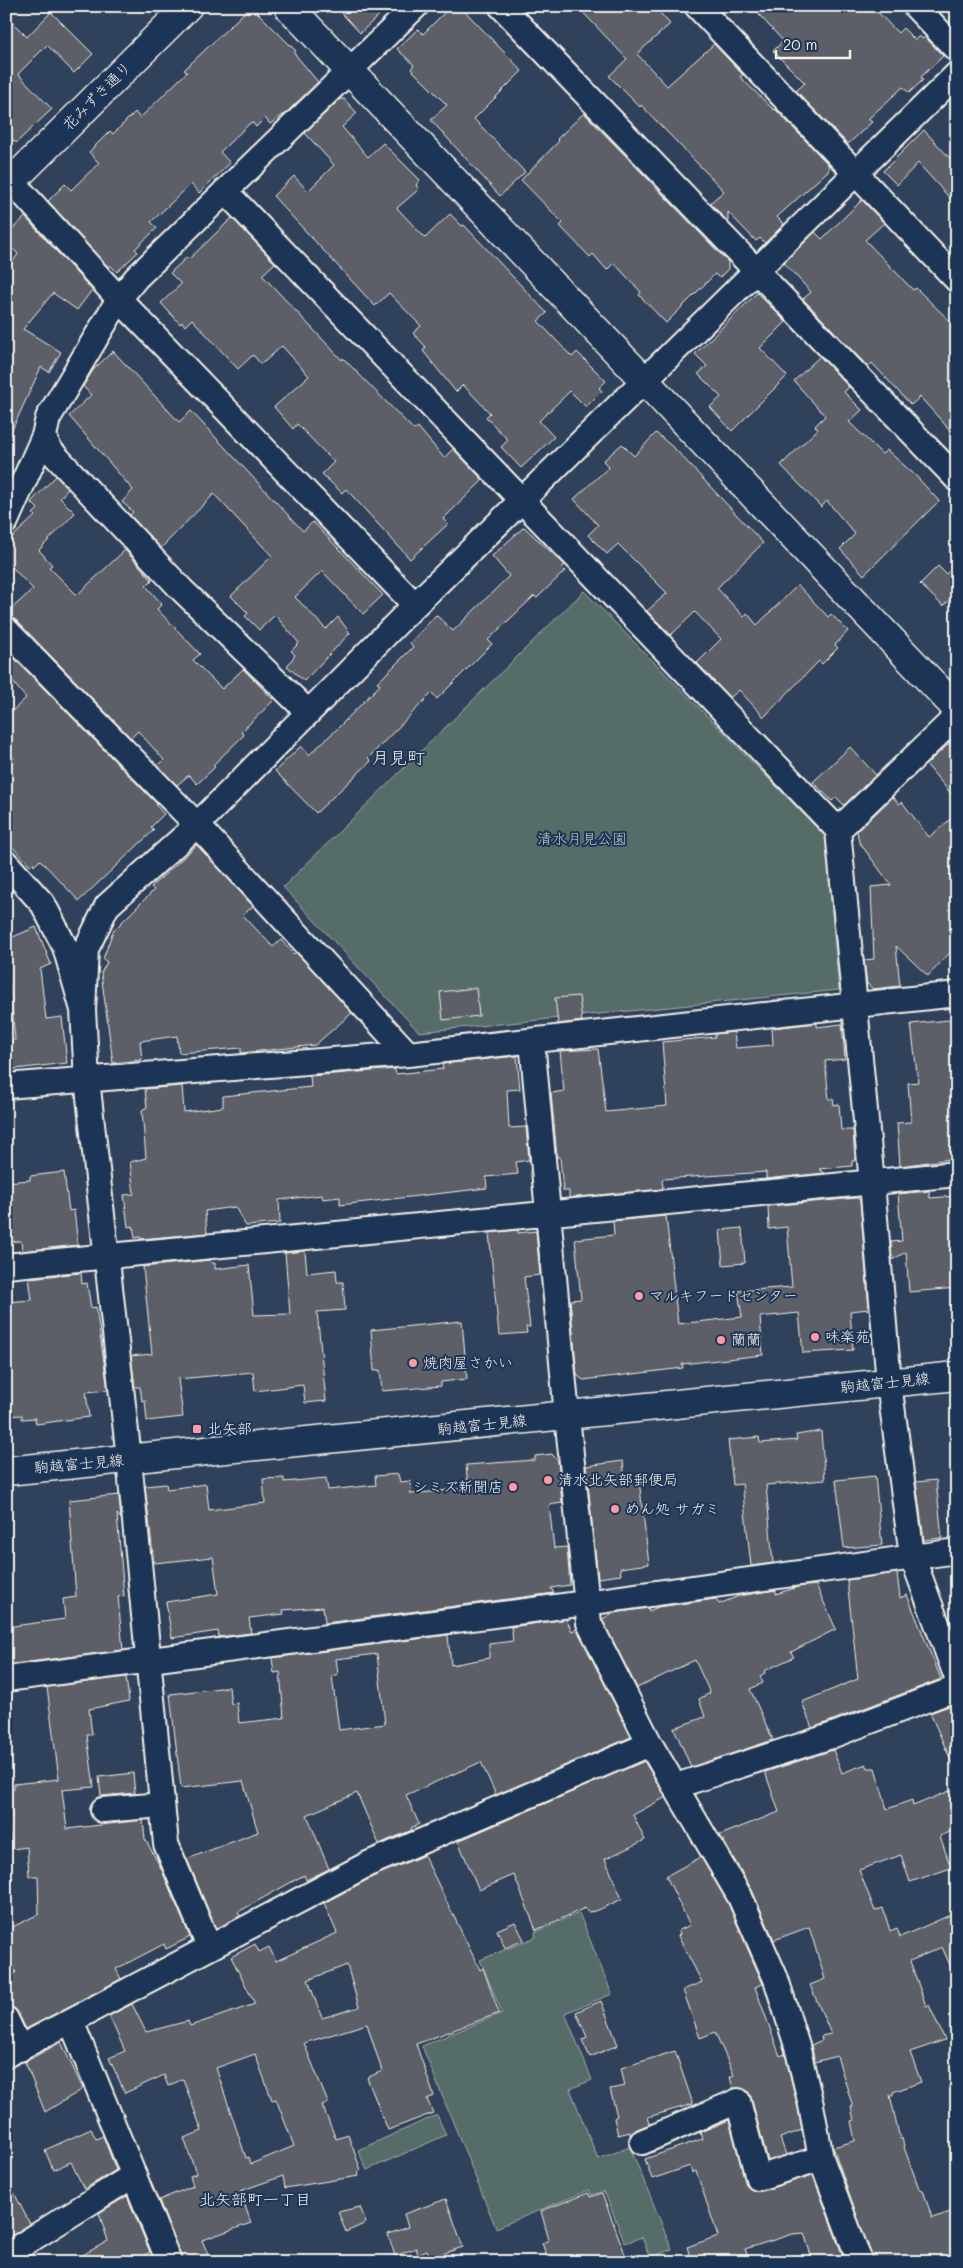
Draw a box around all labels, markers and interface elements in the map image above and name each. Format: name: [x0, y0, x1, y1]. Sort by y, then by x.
scale bar: [776, 28, 849, 60]
text: 20 m: [783, 34, 817, 54]
street label: 花みずき通り: [58, 57, 135, 134]
district label: 月見町: [371, 745, 425, 769]
park label: 清水月見公園: [537, 828, 627, 848]
place label: マルキフードセンター: [649, 1285, 798, 1305]
marker: マルキフードセンター: [633, 1290, 645, 1302]
place label: 味楽苑: [825, 1326, 870, 1346]
place label: 蘭蘭: [731, 1329, 761, 1349]
marker: 味楽苑: [809, 1331, 821, 1343]
marker: 蘭蘭: [715, 1334, 727, 1346]
place label: 焼肉屋さかい: [423, 1352, 513, 1372]
marker: 焼肉屋さかい: [407, 1357, 419, 1369]
street label: 駒越富士見線: [839, 1367, 931, 1397]
street label: 駒越富士見線: [436, 1409, 528, 1439]
place label: 北矢部: [207, 1418, 252, 1438]
marker: 北矢部: [191, 1423, 203, 1435]
street label: 駒越富士見線: [33, 1449, 125, 1477]
place label: 清水北矢部郵便局: [558, 1469, 678, 1489]
marker: 清水北矢部郵便局: [542, 1474, 554, 1486]
place label: シミズ新聞店: [413, 1476, 503, 1496]
marker: シミズ新聞店: [507, 1481, 519, 1493]
place label: めん処 サガミ: [625, 1498, 720, 1518]
marker: めん処 サガミ: [609, 1503, 621, 1515]
district label: 北矢部町一丁目: [199, 2188, 311, 2209]

